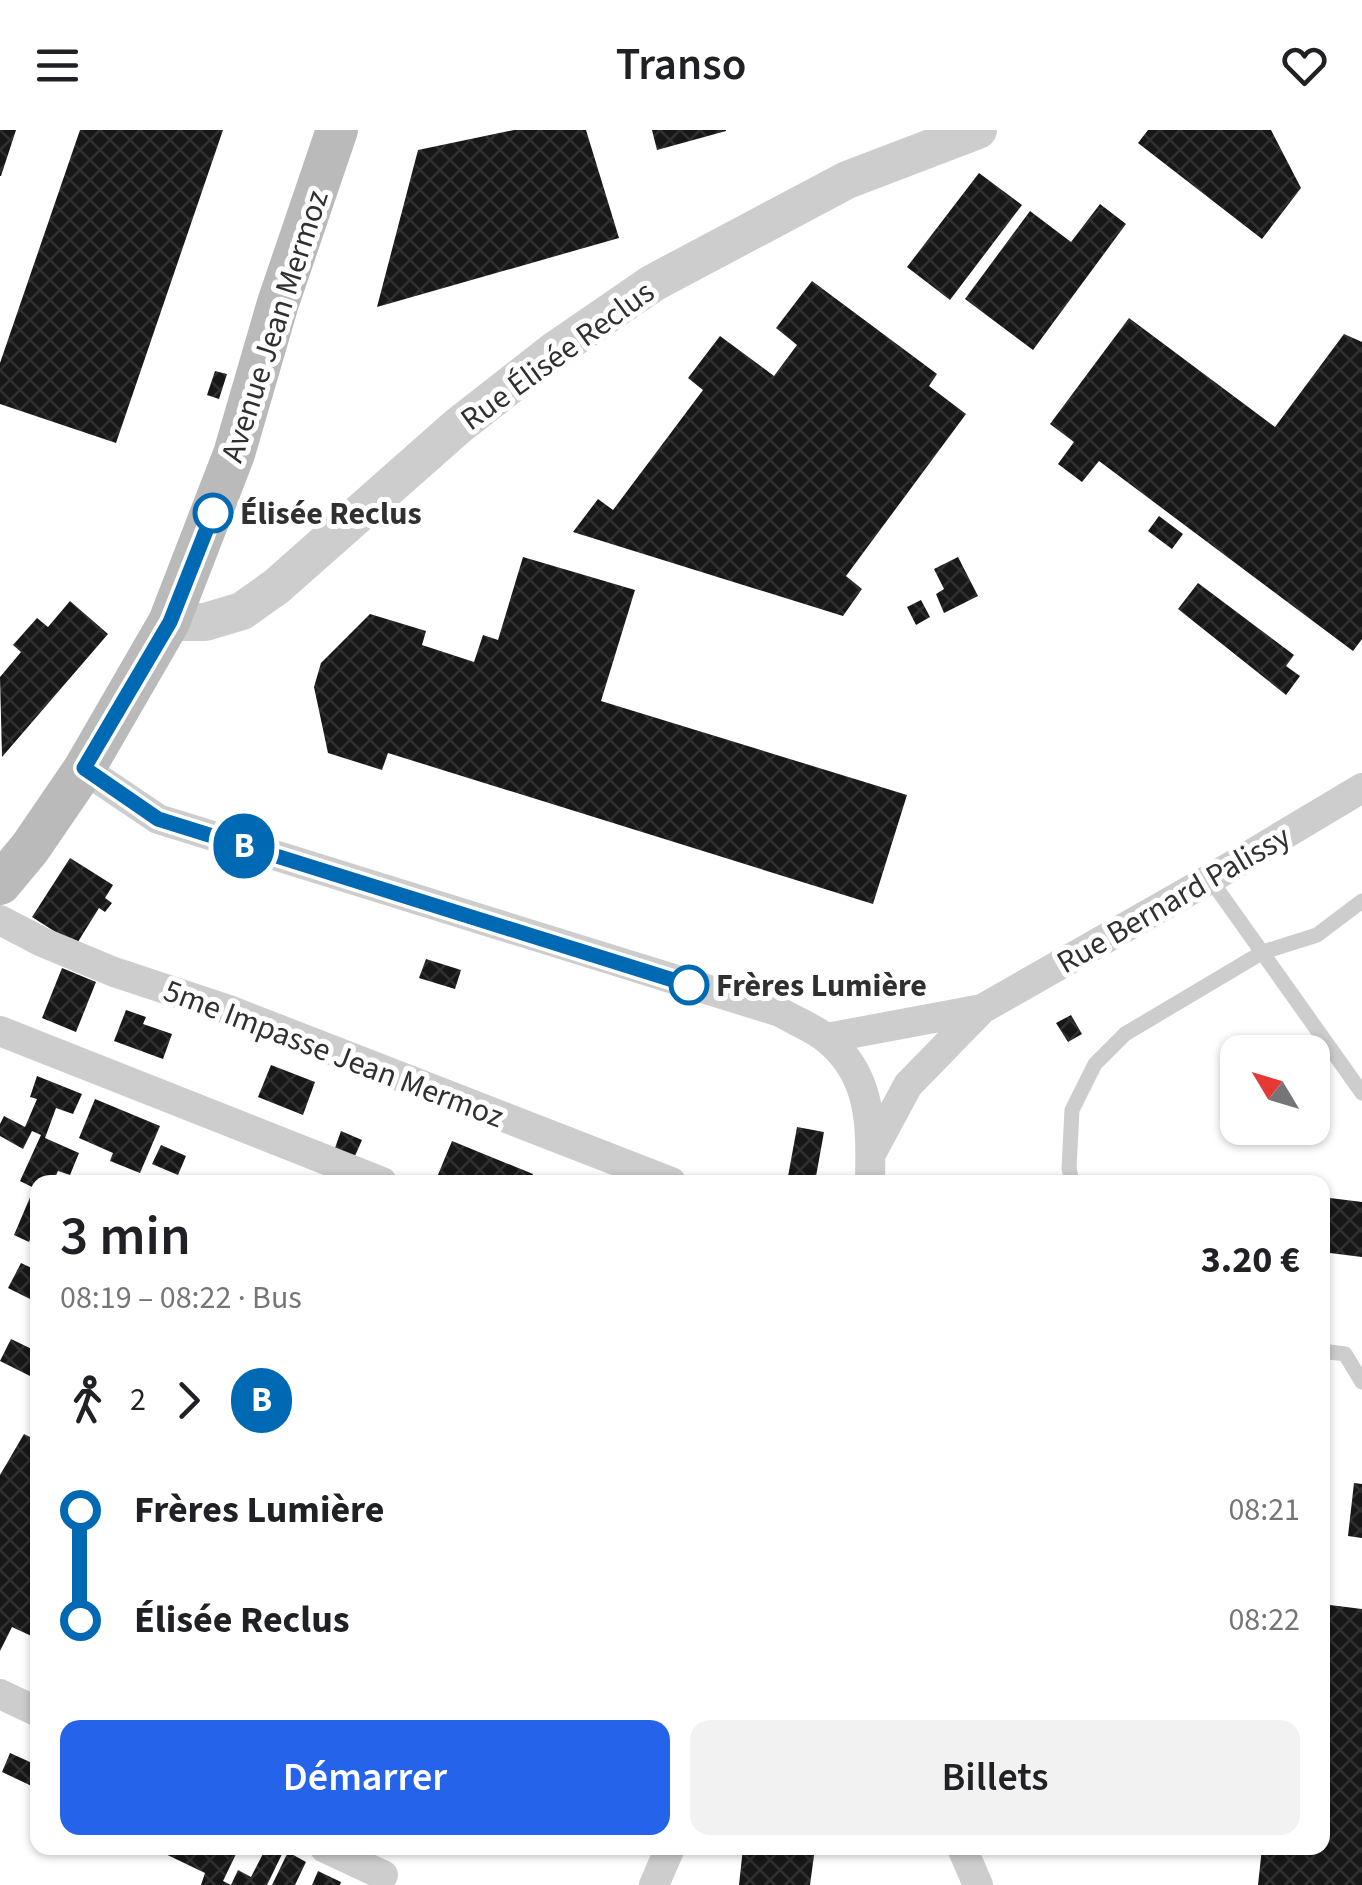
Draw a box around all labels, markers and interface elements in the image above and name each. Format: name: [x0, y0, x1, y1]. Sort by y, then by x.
text: Transo: [616, 33, 746, 97]
icon: menu: [30, 38, 85, 93]
icon: heart: [1277, 38, 1332, 93]
street label: Avenue Jean Mermoz: [209, 184, 341, 468]
street label: Rue Élisée Reclus: [451, 270, 664, 442]
place label: Élisée Reclus: [240, 491, 422, 537]
marker: Élisée Reclus: [194, 494, 232, 532]
line badge: B: [212, 814, 276, 878]
street label: Rue Bernard Palissy: [1048, 814, 1299, 986]
text: B: [233, 821, 255, 871]
place label: Frères Lumière: [716, 963, 927, 1009]
marker: Frères Lumière: [670, 966, 708, 1004]
street label: 5me Impasse Jean Mermoz: [157, 968, 510, 1140]
north arrow: [1220, 1035, 1330, 1145]
map controls: [1220, 1035, 1330, 1145]
text: 3 min: [60, 1198, 191, 1276]
text: 3.20 €: [1201, 1233, 1300, 1287]
text: 08:19 – 08:22 · Bus: [60, 1275, 302, 1321]
icon: walk: [60, 1373, 115, 1428]
icon: forward: [161, 1373, 216, 1428]
text: B: [251, 1375, 272, 1425]
text: 2: [130, 1377, 146, 1423]
text: Frères Lumière: [134, 1483, 385, 1537]
text: 08:21: [1228, 1487, 1300, 1533]
text: Élisée Reclus: [134, 1593, 350, 1647]
text: 08:22: [1228, 1597, 1300, 1643]
button: Démarrer: [60, 1720, 670, 1835]
button: Billets: [690, 1720, 1300, 1835]

